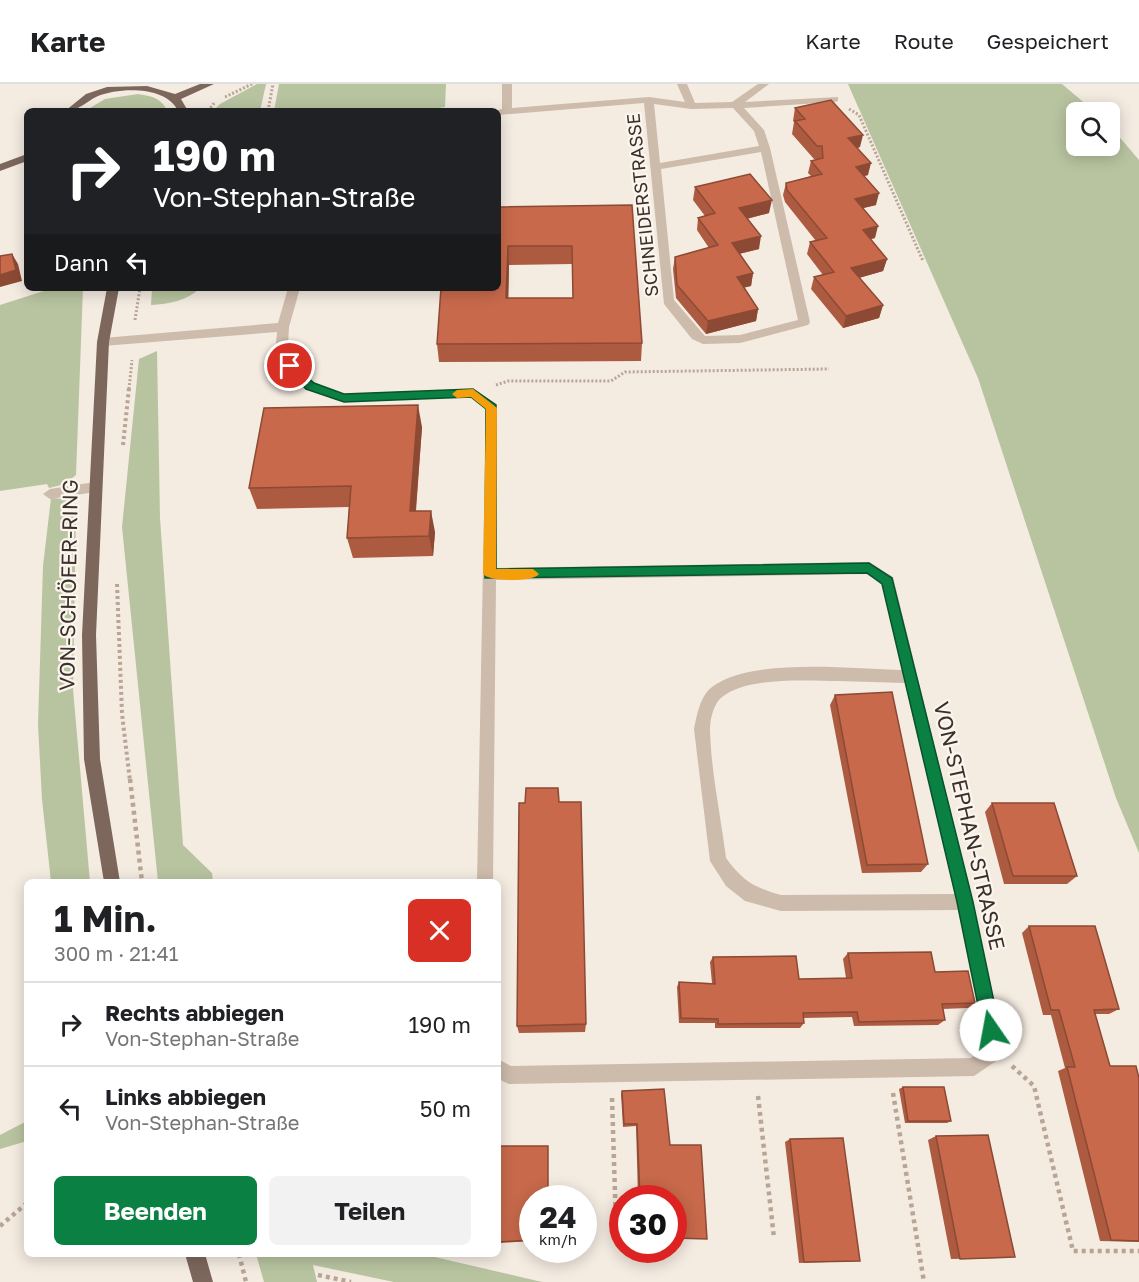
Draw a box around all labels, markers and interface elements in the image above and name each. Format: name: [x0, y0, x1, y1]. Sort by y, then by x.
text: Karte: [30, 25, 105, 58]
text: Karte: [805, 28, 861, 54]
text: Route: [894, 28, 954, 54]
text: Gespeichert: [987, 28, 1109, 54]
map controls: [1066, 102, 1120, 156]
button: search: [1066, 102, 1120, 156]
street label: SCHNEIDERSTRASSE: [621, 112, 663, 298]
text: 190 m: [153, 130, 276, 180]
icon: right: [54, 132, 132, 210]
text: Von-Stephan-Straße: [153, 181, 415, 213]
icon: left: [121, 246, 154, 279]
text: Dann: [54, 249, 109, 276]
pin: [264, 340, 315, 391]
icon: arrive: [273, 349, 306, 382]
street label: VON-SCHÖFER-RING: [53, 479, 83, 691]
street label: VON-STEPHAN-STRASSE: [929, 699, 1011, 952]
text: 1 Min.: [54, 897, 157, 940]
button: close: [408, 899, 471, 962]
text: 300 m · 21:41: [54, 941, 178, 965]
position arrow: [959, 998, 1023, 1062]
text: Rechts abbiegen: [105, 999, 284, 1026]
icon: right: [54, 1008, 87, 1041]
text: 190 m: [408, 1011, 471, 1038]
text: Von-Stephan-Straße: [105, 1026, 299, 1050]
text: Links abbiegen: [105, 1083, 266, 1110]
icon: left: [54, 1092, 87, 1125]
text: 50 m: [420, 1095, 471, 1122]
text: Von-Stephan-Straße: [105, 1110, 299, 1134]
button: Beenden: [54, 1176, 257, 1245]
button: Teilen: [269, 1176, 471, 1245]
speed limit sign: 30: [609, 1185, 687, 1263]
text: 24: [539, 1199, 577, 1235]
text: km/h: [539, 1230, 577, 1248]

